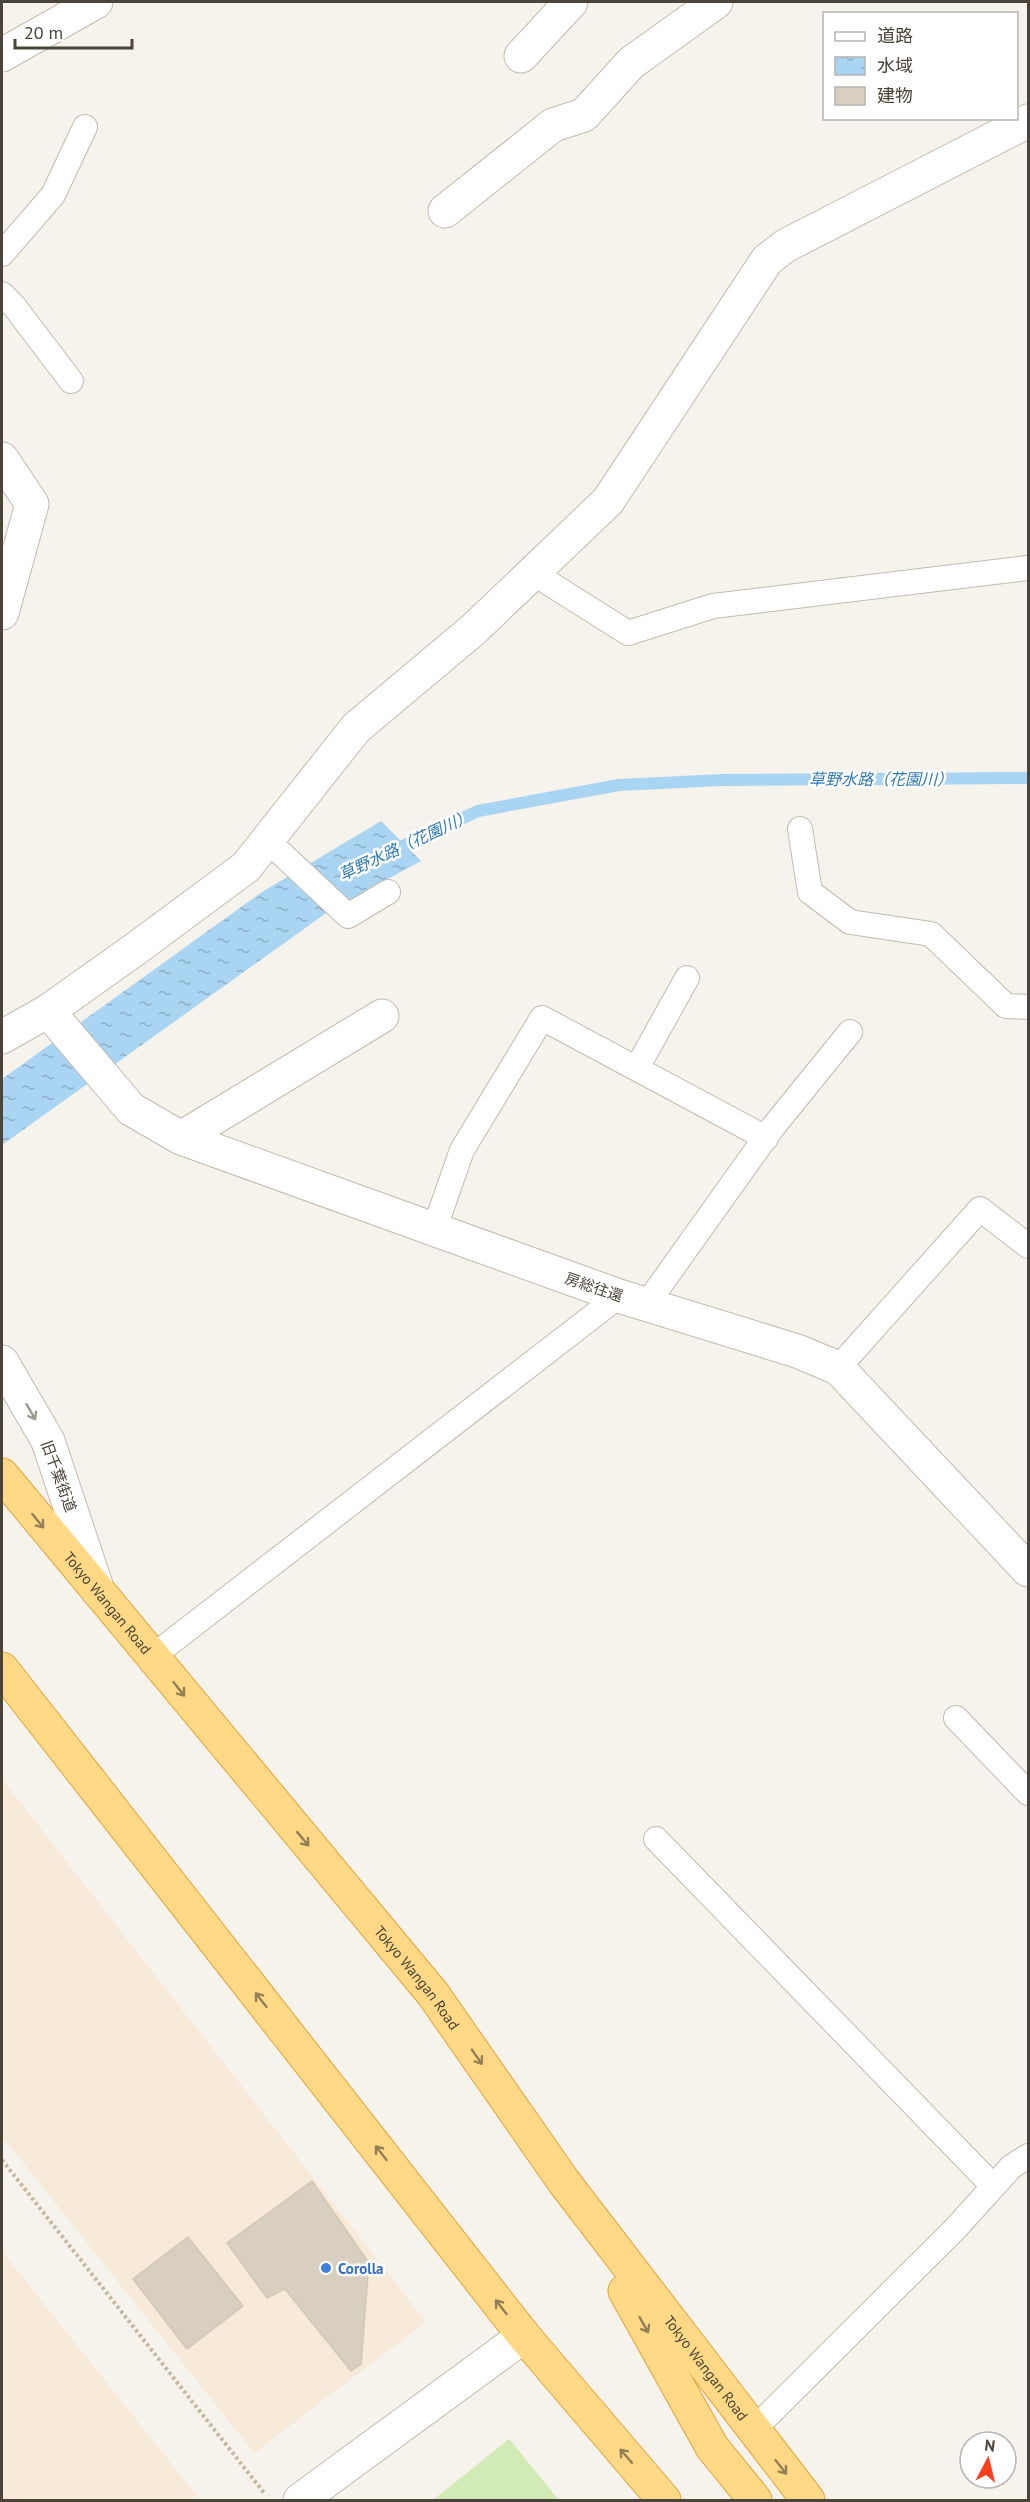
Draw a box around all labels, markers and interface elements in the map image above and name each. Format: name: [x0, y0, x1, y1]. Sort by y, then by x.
scale bar: [15, 12, 132, 50]
legend: [823, 12, 1018, 120]
text: 20 m: [24, 21, 63, 44]
text: 道路: [877, 24, 913, 47]
text: 水域: [877, 54, 913, 77]
text: 建物: [877, 84, 913, 107]
water label: 草野水路（花園川）: [809, 769, 953, 789]
water label: 草野水路（花園川）: [336, 806, 474, 884]
street label: 房総往還: [563, 1268, 625, 1306]
one-way arrow: [25, 1403, 37, 1420]
street label: 旧千葉街道: [37, 1438, 81, 1514]
one-way arrow: [32, 1513, 45, 1529]
street label: Tokyo Wangan Road: [60, 1548, 156, 1658]
one-way arrow: [173, 1680, 186, 1696]
one-way arrow: [297, 1831, 310, 1847]
street label: Tokyo Wangan Road: [371, 1922, 464, 2033]
one-way arrow: [254, 1992, 267, 2008]
one-way arrow: [471, 2049, 483, 2065]
one-way arrow: [374, 2146, 387, 2162]
place label: Corolla: [338, 2259, 383, 2278]
marker: Corolla: [319, 2261, 333, 2275]
one-way arrow: [494, 2299, 507, 2315]
street label: Tokyo Wangan Road: [660, 2312, 753, 2424]
one-way arrow: [638, 2316, 650, 2333]
north arrow: [958, 2430, 1018, 2490]
text: N: [983, 2435, 996, 2456]
one-way arrow: [620, 2448, 633, 2464]
one-way arrow: [774, 2458, 787, 2474]

